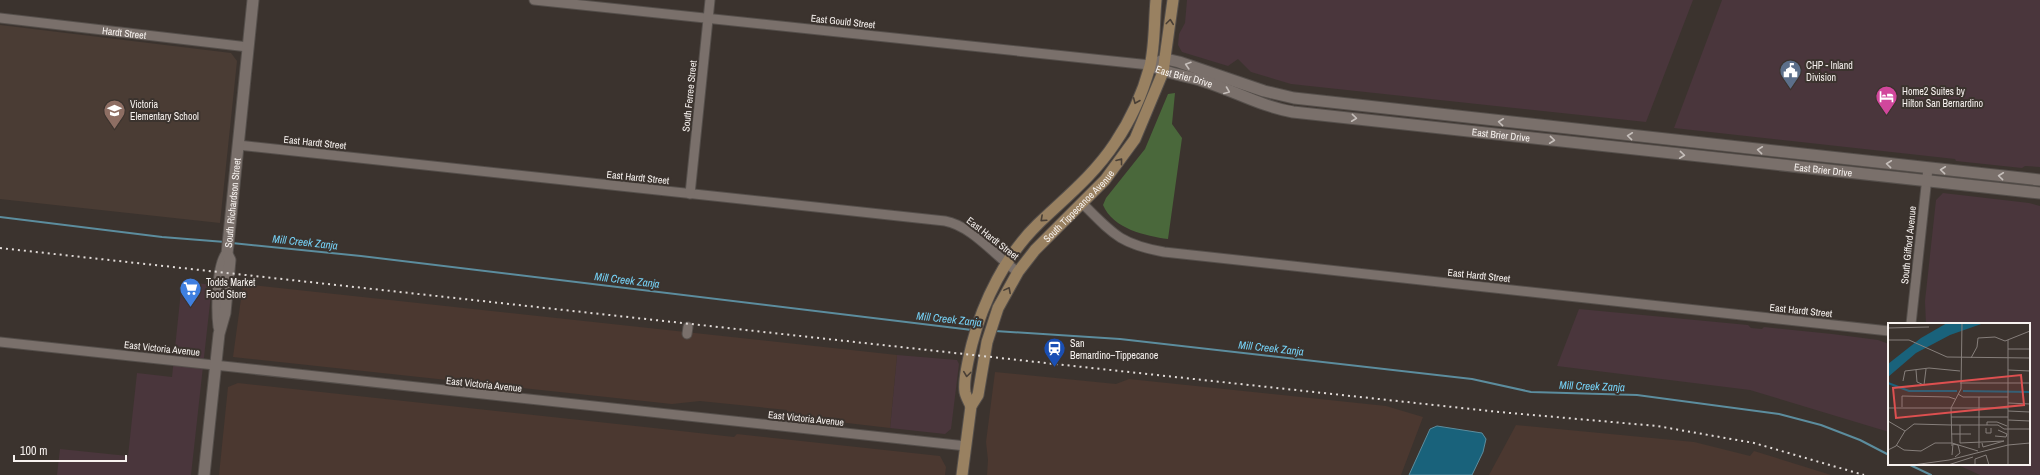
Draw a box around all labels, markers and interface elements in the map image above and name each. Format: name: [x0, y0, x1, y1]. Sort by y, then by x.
street label: East Gould Street: [810, 12, 877, 31]
one-way arrow: [1165, 19, 1174, 25]
street label: Hardt Street: [101, 24, 148, 42]
public building icon: CHP - Inland Division: [1778, 58, 1804, 91]
street label: South Ferree Street: [679, 59, 700, 132]
place label: CHP - Inland Division: [1806, 59, 1853, 84]
one-way arrow: [1184, 61, 1191, 70]
street label: East Brier Drive: [1154, 62, 1215, 91]
hotel icon: Home2 Suites by Hilton San Bernardino: [1874, 84, 1900, 117]
place label: Home2 Suites by Hilton San Bernardino: [1902, 85, 1984, 110]
one-way arrow: [1224, 86, 1231, 94]
school or university icon: Victoria Elementary School: [102, 97, 128, 130]
one-way arrow: [1133, 97, 1141, 105]
place label: Victoria Elementary School: [130, 98, 199, 123]
one-way arrow: [1351, 113, 1357, 122]
one-way arrow: [1498, 118, 1504, 127]
street label: East Brier Drive: [1471, 125, 1531, 145]
one-way arrow: [1627, 132, 1633, 141]
street label: East Hardt Street: [283, 133, 348, 152]
one-way arrow: [1549, 136, 1555, 145]
one-way arrow: [1757, 146, 1763, 155]
one-way arrow: [1679, 150, 1685, 159]
street label: South Richardson Street: [222, 157, 244, 248]
one-way arrow: [1116, 158, 1123, 165]
street label: East Brier Drive: [1793, 160, 1853, 180]
one-way arrow: [1886, 160, 1892, 169]
one-way arrow: [1940, 166, 1946, 175]
street label: South Tippecanoe Avenue: [1040, 167, 1117, 245]
street label: East Hardt Street: [606, 168, 671, 187]
one-way arrow: [1998, 172, 2004, 181]
street label: South Gifford Avenue: [1898, 205, 1919, 285]
street label: East Hardt Street: [964, 214, 1022, 263]
one-way arrow: [1041, 215, 1048, 222]
water label: Mill Creek Zanja: [272, 232, 338, 252]
street label: East Hardt Street: [1447, 266, 1512, 285]
water label: Mill Creek Zanja: [594, 269, 660, 291]
supermarket icon: Todds Market Food Store: [178, 275, 204, 308]
place label: Todds Market Food Store: [206, 276, 256, 301]
one-way arrow: [1004, 287, 1011, 294]
street label: East Hardt Street: [1769, 301, 1834, 320]
water label: Mill Creek Zanja: [916, 309, 982, 329]
inset map: [1888, 323, 2030, 465]
station icon: San Bernardino–Tippecanoe: [1042, 336, 1068, 369]
place label: San Bernardino–Tippecanoe: [1070, 337, 1159, 362]
street label: East Victoria Avenue: [123, 338, 201, 359]
water label: Mill Creek Zanja: [1238, 338, 1304, 358]
one-way arrow: [963, 371, 972, 377]
street label: East Victoria Avenue: [445, 374, 523, 395]
water label: Mill Creek Zanja: [1559, 378, 1625, 394]
street label: East Victoria Avenue: [767, 408, 845, 429]
scale bar: [14, 437, 126, 463]
text: 100 m: [20, 443, 47, 459]

